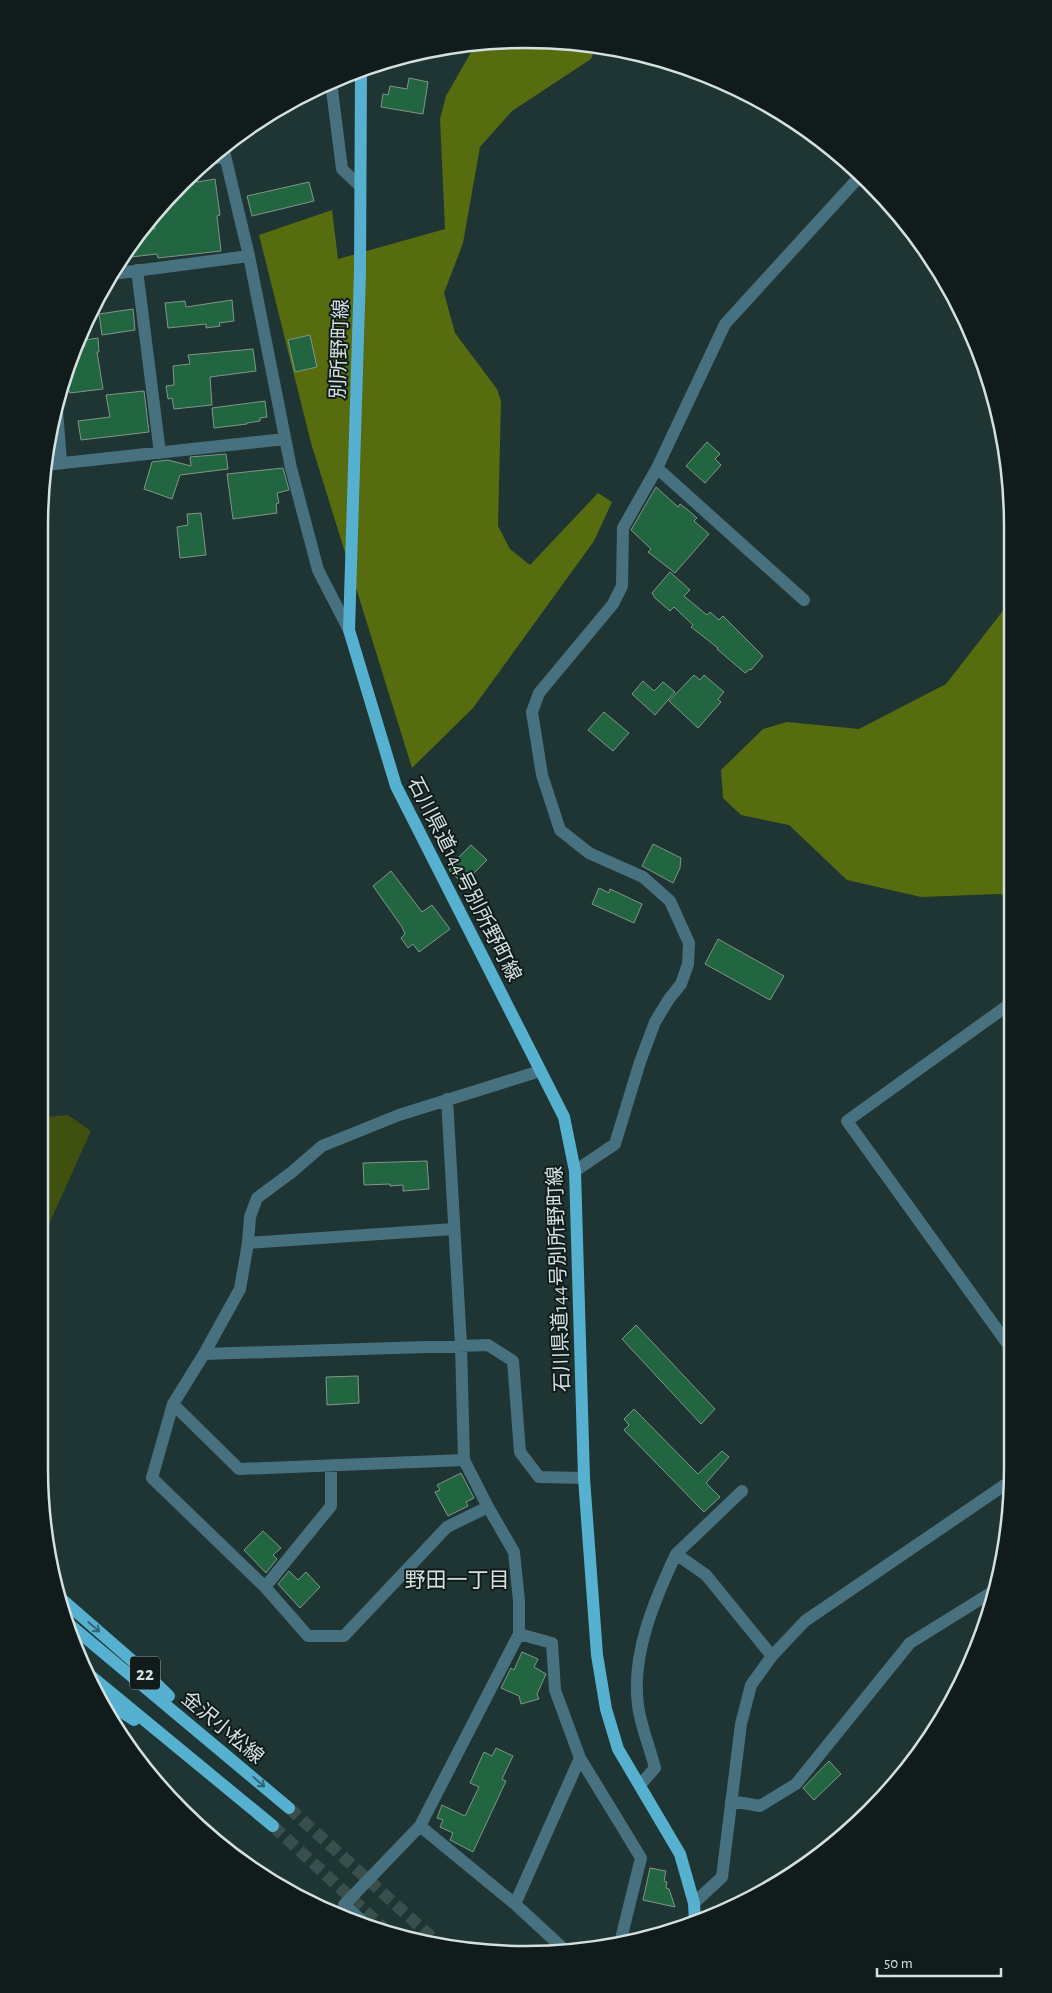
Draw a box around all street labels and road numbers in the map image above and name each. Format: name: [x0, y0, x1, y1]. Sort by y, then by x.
street label: 別所野町線: [326, 299, 352, 399]
street label: 石川県道144号別所野町線: [404, 773, 526, 985]
street label: 石川県道144号別所野町線: [543, 1166, 573, 1392]
road number: 22: [130, 1656, 160, 1690]
street label: 金沢小松線: [178, 1686, 268, 1768]

